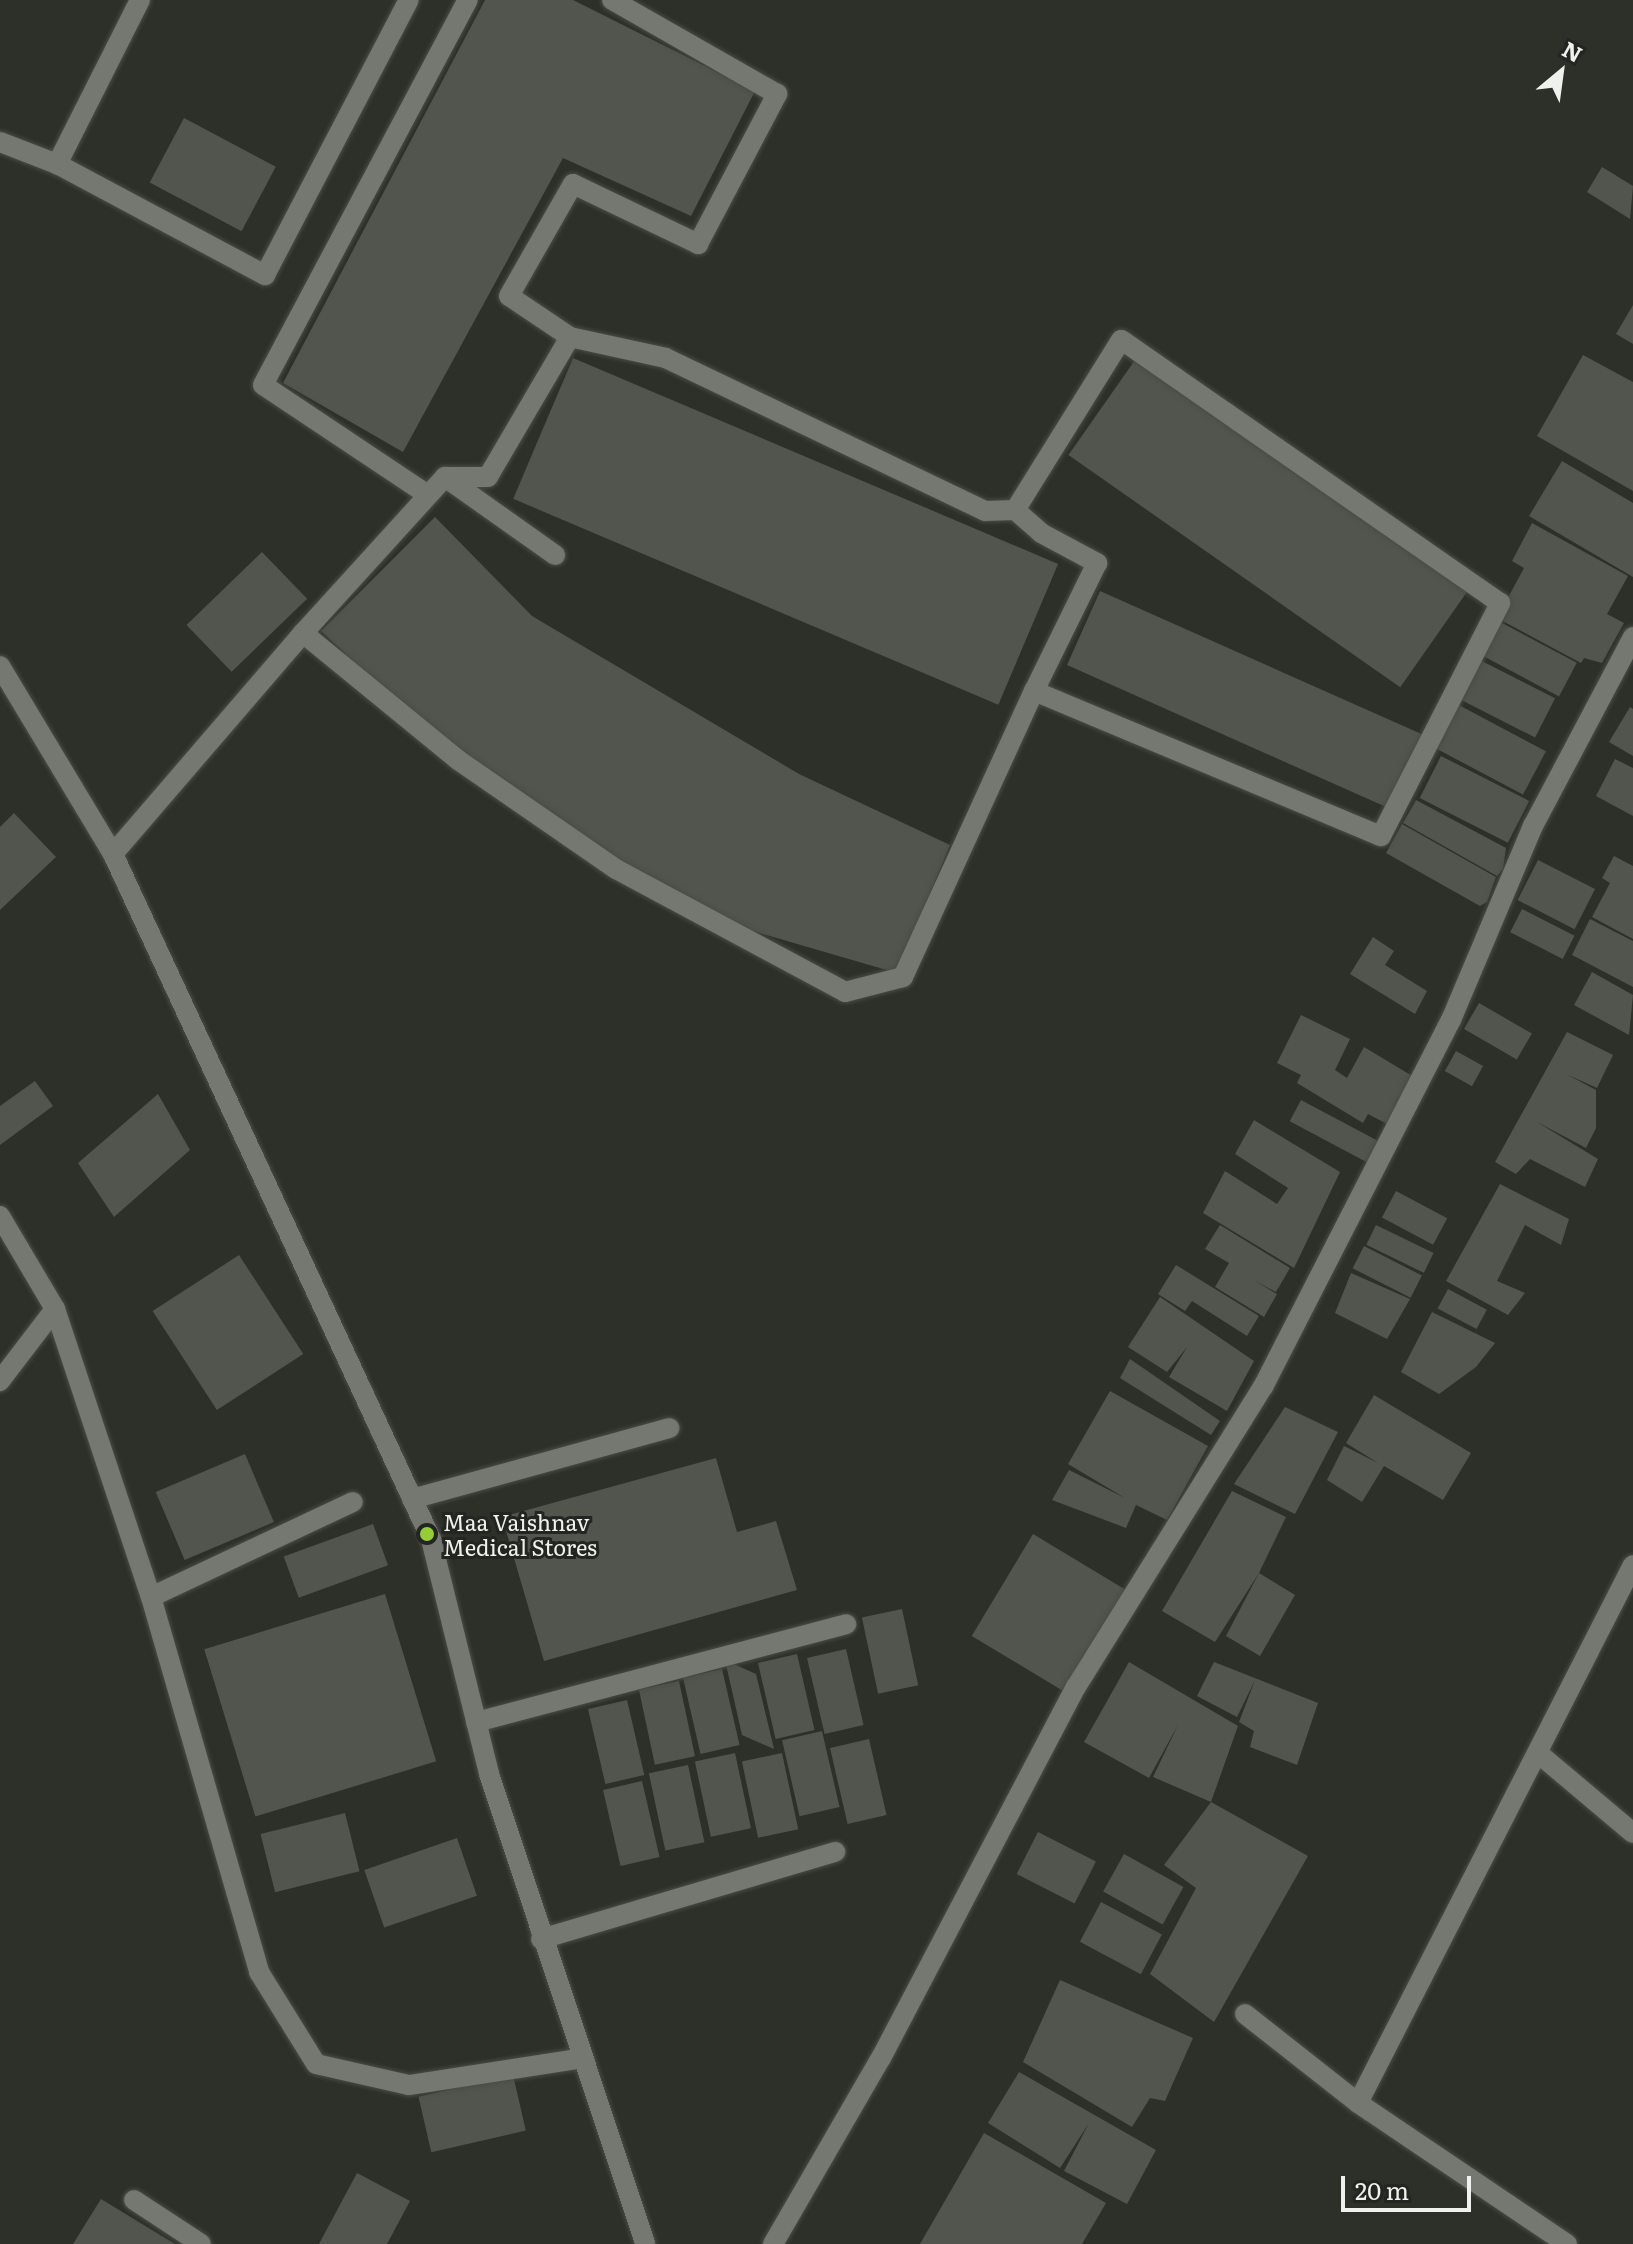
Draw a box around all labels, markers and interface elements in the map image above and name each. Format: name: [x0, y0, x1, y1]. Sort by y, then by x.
north arrow: [1521, 32, 1601, 112]
text: N: [1557, 32, 1589, 69]
place label: Maa Vaishnav Medical Stores: [443, 1508, 597, 1560]
marker: Maa Vaishnav Medical Stores: [418, 1525, 436, 1543]
scale bar: [1345, 2160, 1475, 2210]
text: 20 m: [1355, 2172, 1409, 2207]

